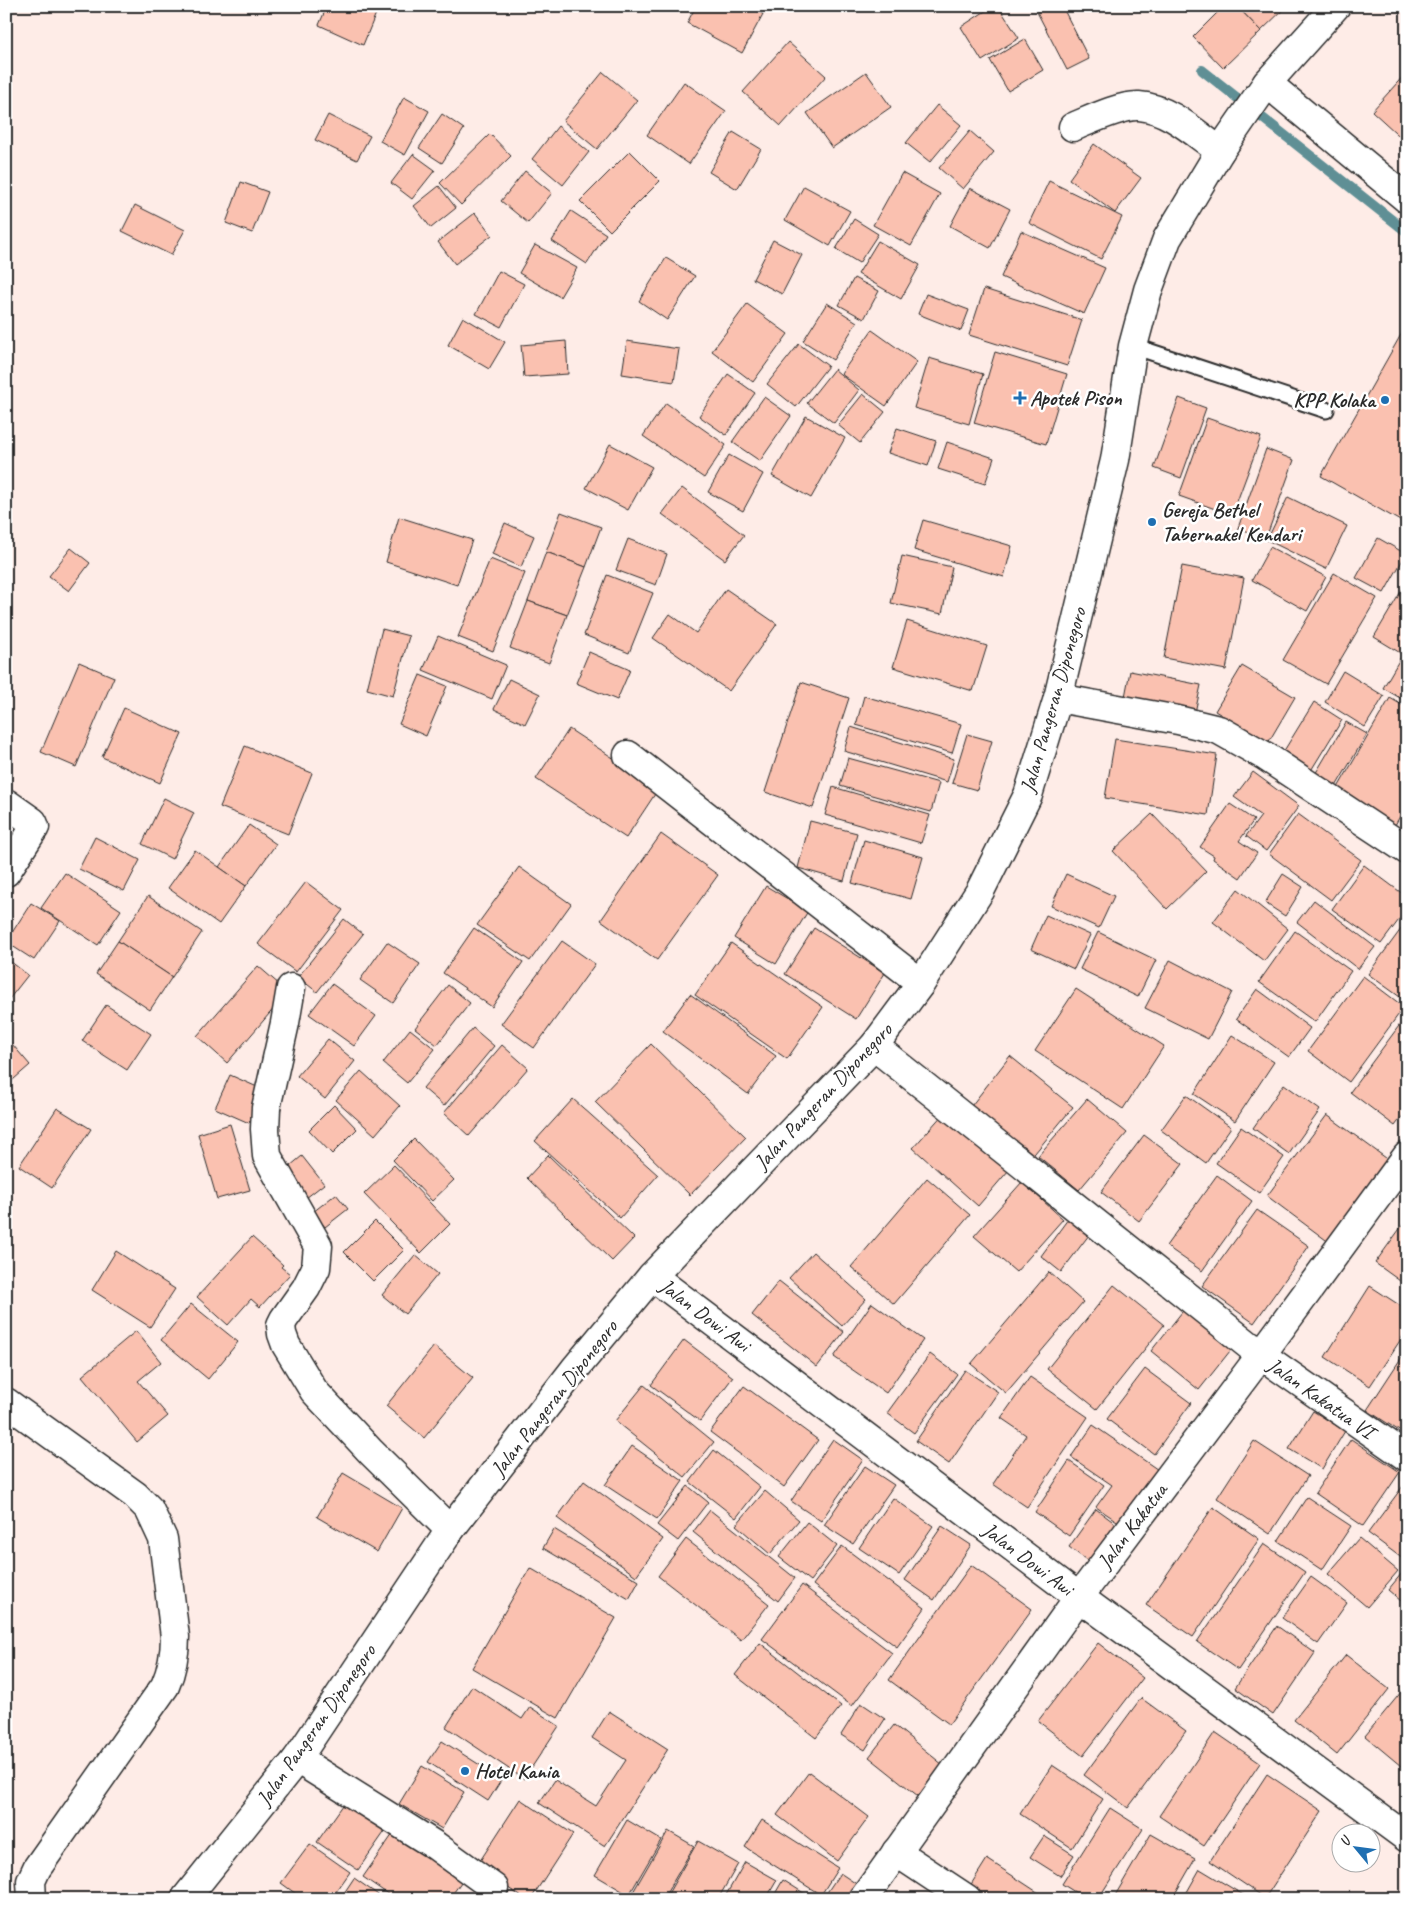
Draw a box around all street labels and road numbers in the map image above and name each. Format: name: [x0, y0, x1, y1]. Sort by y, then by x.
street label: Jalan Pangeran Diponegoro: [1014, 603, 1092, 796]
street label: Jalan Pangeran Diponegoro: [748, 1016, 899, 1175]
street label: Jalan Dowi Awi: [654, 1272, 758, 1359]
street label: Jalan Pangeran Diponegoro: [484, 1313, 624, 1482]
street label: Jalan Kakatua VI: [1262, 1351, 1383, 1447]
street label: Jalan Kakatua: [1091, 1476, 1174, 1575]
street label: Jalan Dowi Awi: [977, 1516, 1081, 1603]
street label: Jalan Pangeran Diponegoro: [250, 1638, 382, 1812]

